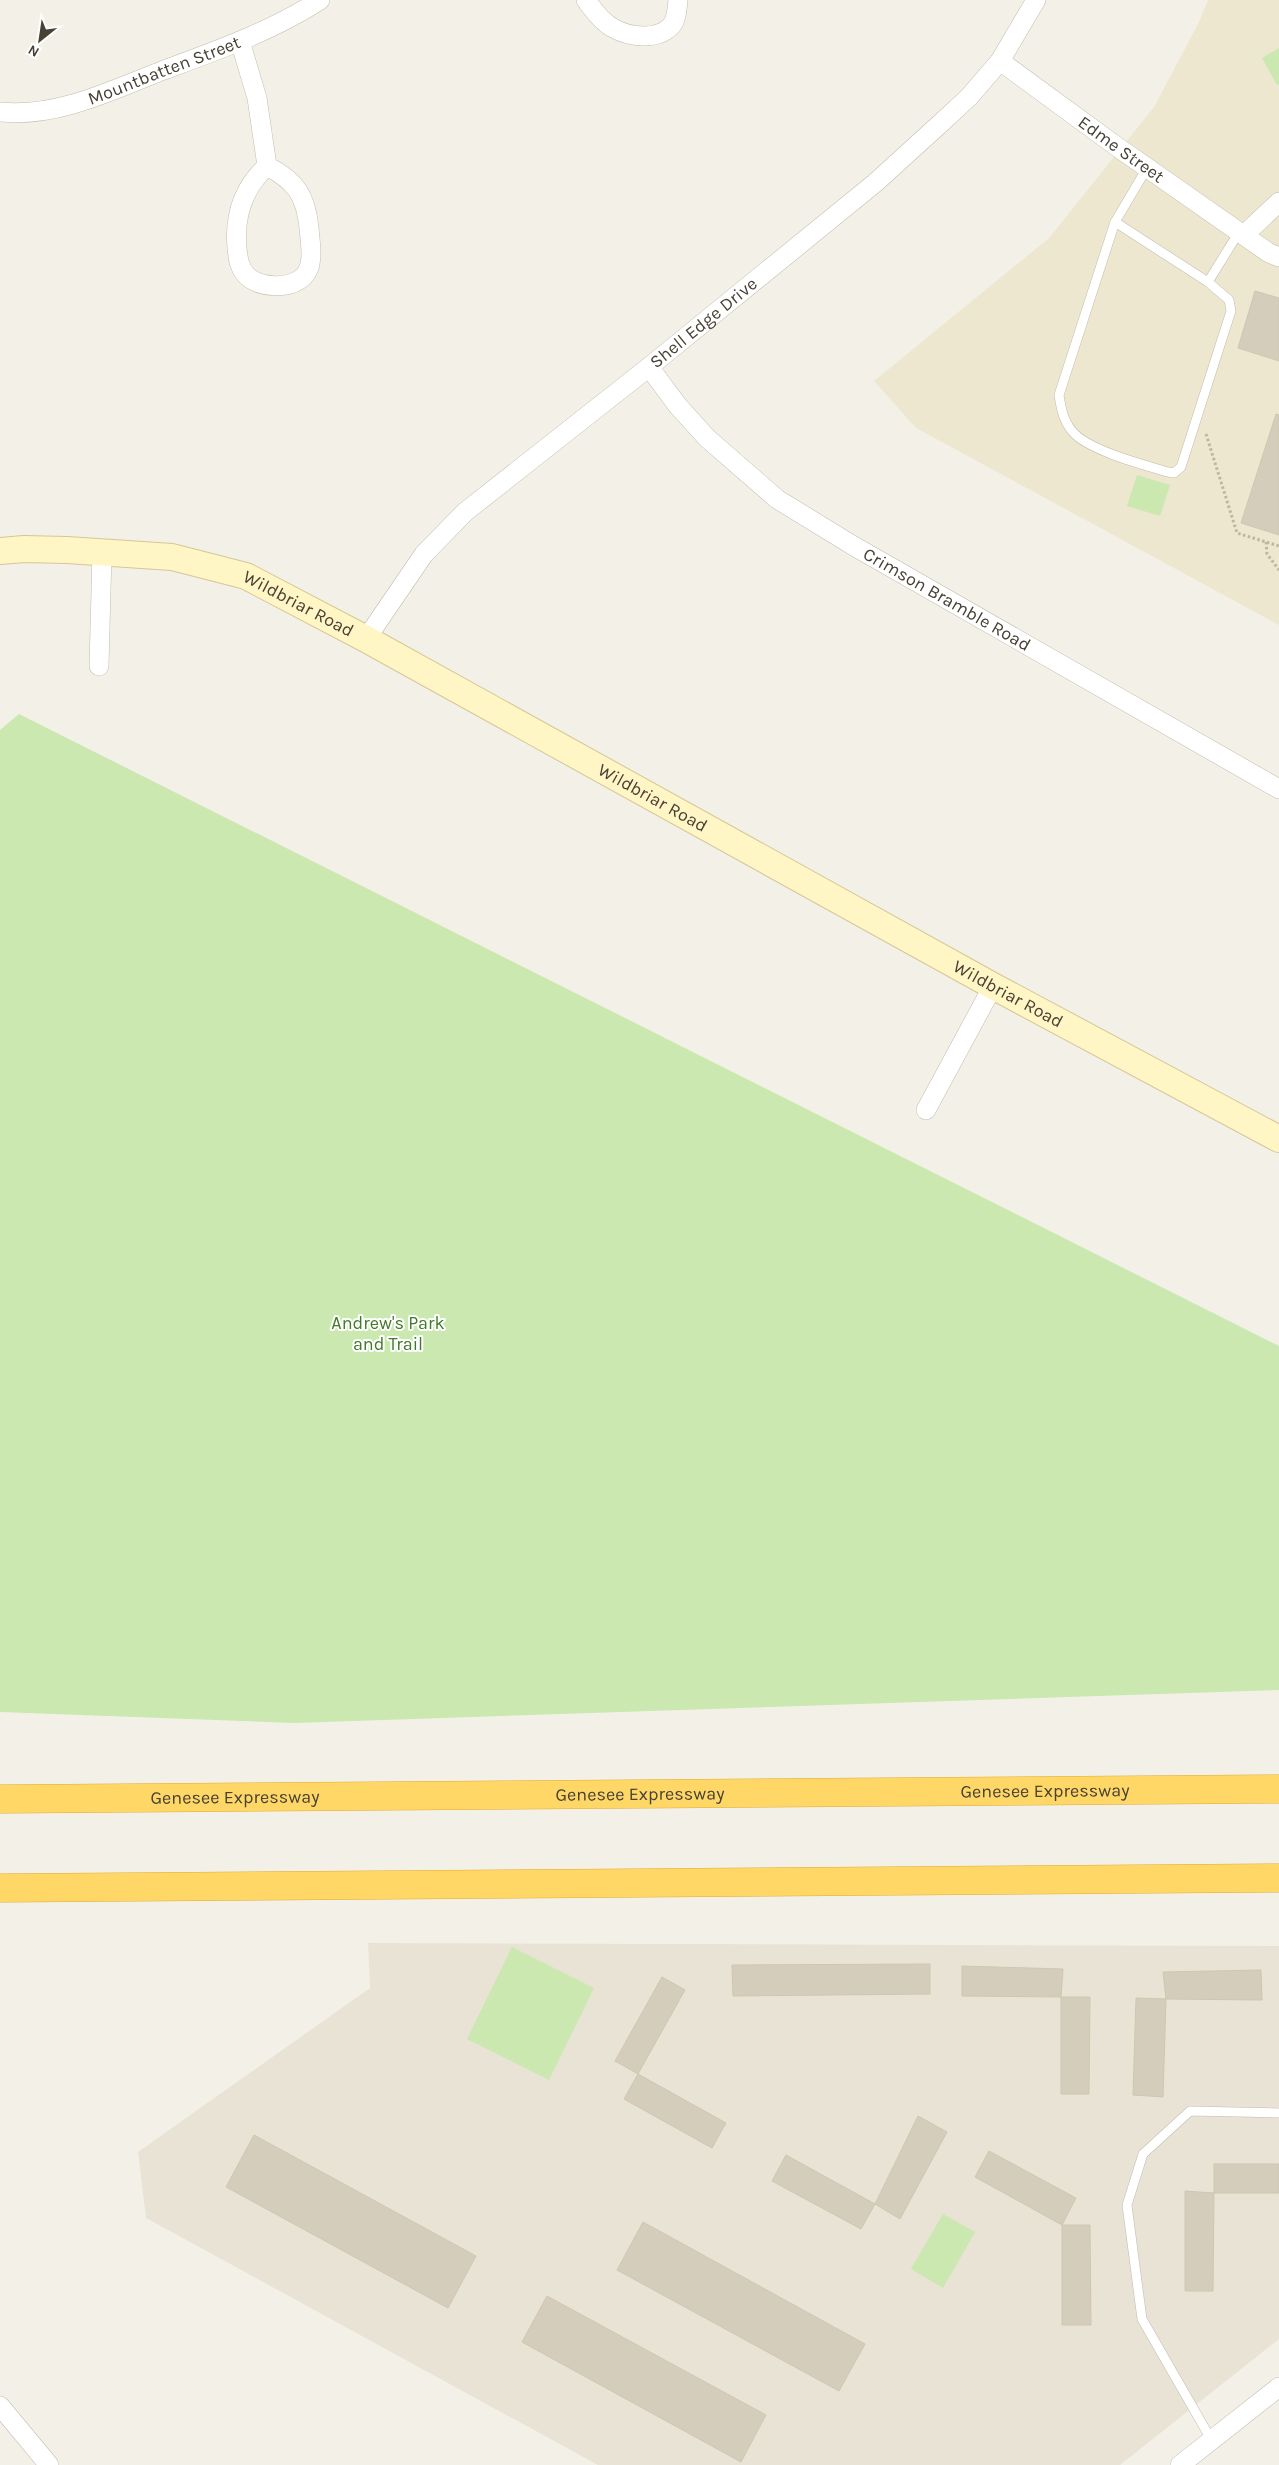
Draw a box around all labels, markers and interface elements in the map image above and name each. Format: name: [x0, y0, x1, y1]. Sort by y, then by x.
north arrow: [15, 15, 65, 65]
street label: Mountbatten Street: [85, 31, 244, 110]
text: N: [25, 41, 42, 61]
street label: Edme Street: [1074, 111, 1169, 188]
street label: Shell Edge Drive: [645, 273, 762, 373]
street label: Crimson Bramble Road: [859, 543, 1035, 656]
street label: Wildbriar Road: [239, 565, 358, 642]
street label: Wildbriar Road: [594, 759, 711, 837]
street label: Wildbriar Road: [949, 955, 1067, 1033]
park label: Andrew's Park and Trail: [331, 1312, 445, 1355]
street label: Genesee Expressway: [960, 1779, 1130, 1802]
street label: Genesee Expressway: [555, 1782, 725, 1806]
street label: Genesee Expressway: [150, 1785, 320, 1809]

